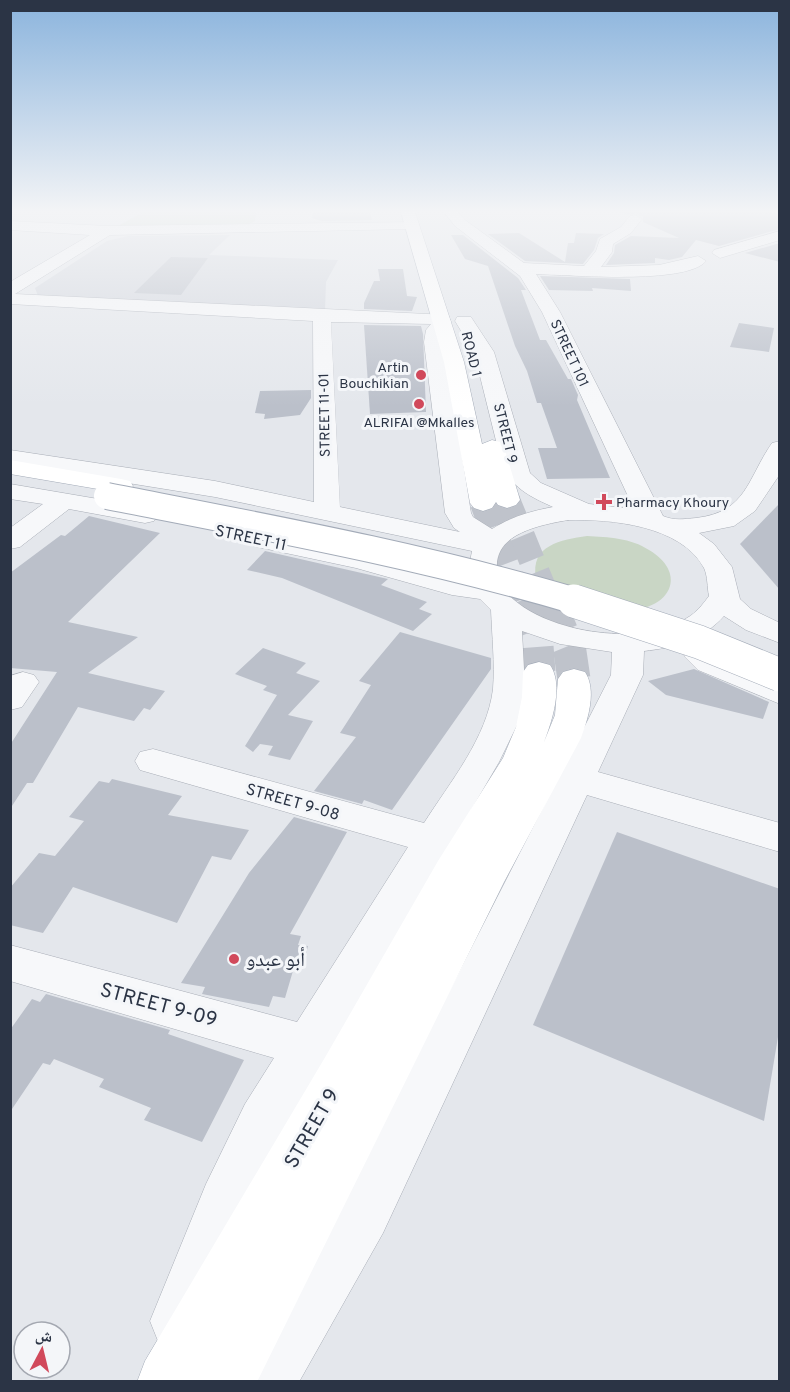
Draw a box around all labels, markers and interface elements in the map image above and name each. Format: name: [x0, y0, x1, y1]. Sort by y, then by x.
street label: STREET 101: [546, 317, 592, 390]
street label: ROAD 1: [457, 330, 484, 379]
place label: Artin Bouchikian: [339, 360, 409, 393]
marker: Artin Bouchikian: [414, 368, 428, 382]
street label: STREET 11-01: [316, 373, 335, 457]
marker: ALRIFAI @Mkalles: [412, 397, 426, 411]
street label: STREET 9: [489, 401, 520, 465]
place label: ALRIFAI @Mkalles: [363, 415, 475, 432]
marker: Pharmacy Khoury: [597, 495, 611, 509]
place label: Pharmacy Khoury: [616, 495, 729, 512]
street label: STREET 11: [213, 522, 288, 556]
street label: STREET 9-08: [243, 780, 342, 826]
place label: أبو عبدو: [246, 947, 305, 974]
marker: أبو عبدو: [227, 952, 241, 966]
street label: STREET 9-09: [97, 978, 220, 1034]
street label: STREET 9: [280, 1084, 346, 1174]
north arrow: [12, 1320, 72, 1380]
text: ش: [34, 1326, 53, 1348]

